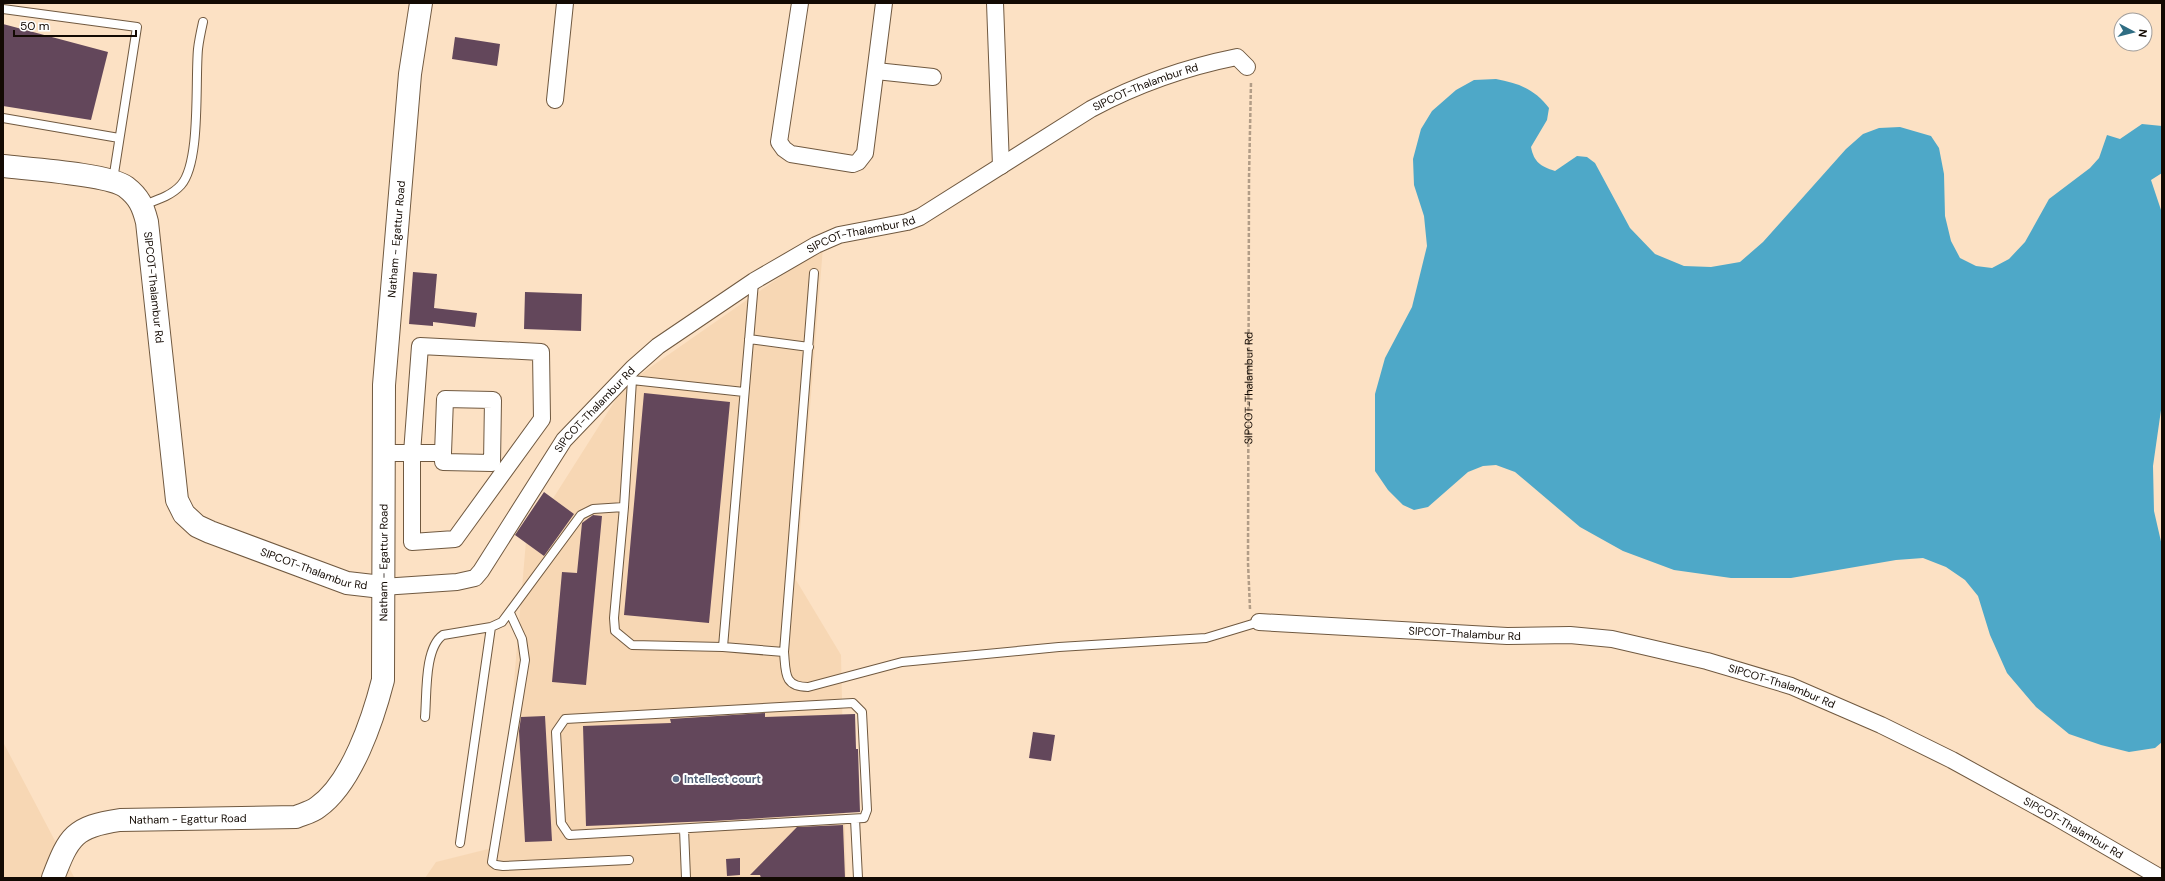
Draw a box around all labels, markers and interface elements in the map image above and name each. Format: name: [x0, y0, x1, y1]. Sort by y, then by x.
scale bar: [14, 12, 136, 38]
north arrow: [2113, 12, 2153, 52]
text: 50 m: [20, 18, 49, 34]
text: N: [2135, 28, 2150, 38]
street label: SIPCOT-Thalambur Rd: [1090, 60, 1200, 114]
street label: Natham - Egattur Road: [384, 180, 408, 298]
street label: SIPCOT-Thalambur Rd: [804, 212, 917, 256]
street label: SIPCOT-Thalambur Rd: [141, 231, 167, 344]
street label: SIPCOT-Thalambur Rd: [1241, 332, 1256, 444]
street label: SIPCOT-Thalambur Rd: [551, 363, 638, 455]
street label: Natham - Egattur Road: [376, 504, 391, 621]
street label: SIPCOT-Thalambur Rd: [258, 544, 368, 592]
street label: SIPCOT-Thalambur Rd: [1408, 623, 1521, 643]
street label: SIPCOT-Thalambur Rd: [1727, 661, 1837, 711]
place label: Intellect court: [684, 772, 761, 786]
marker: Intellect court: [671, 774, 681, 784]
street label: SIPCOT-Thalambur Rd: [2021, 794, 2126, 862]
street label: Natham - Egattur Road: [129, 811, 247, 827]

